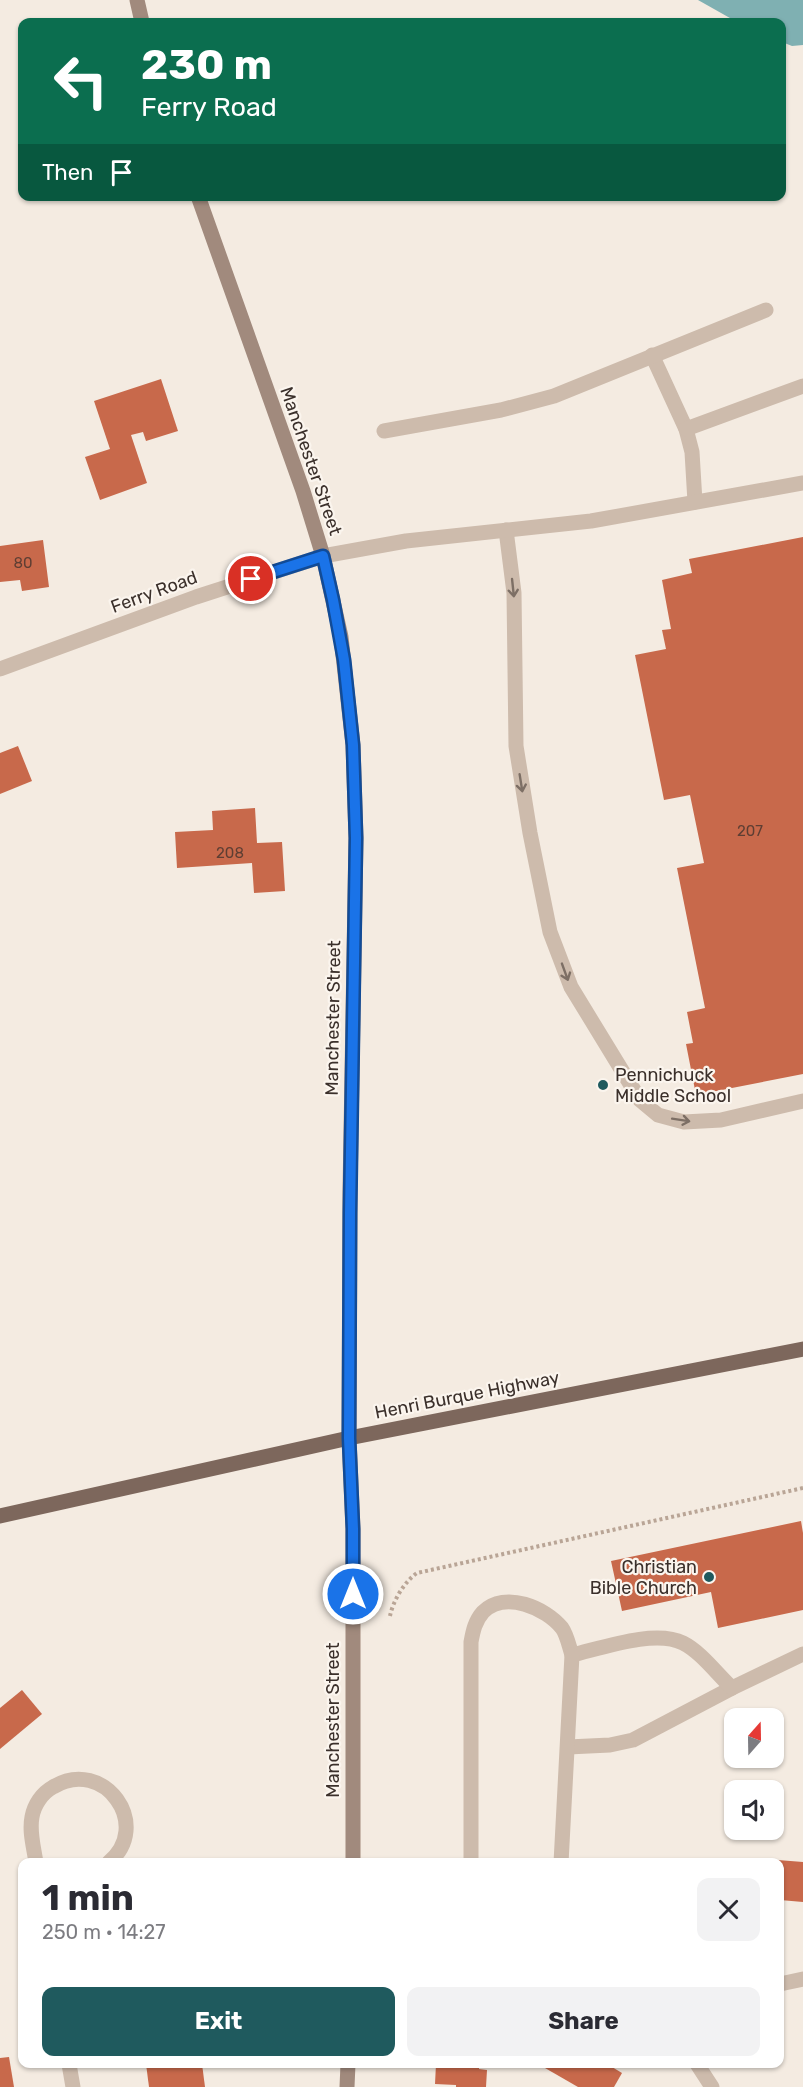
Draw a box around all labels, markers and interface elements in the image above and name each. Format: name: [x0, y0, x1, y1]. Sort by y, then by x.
text: 230 m: [141, 40, 272, 90]
icon: left: [42, 42, 120, 120]
text: Ferry Road: [141, 91, 277, 123]
icon: arrive: [105, 156, 138, 189]
text: Then: [42, 159, 93, 186]
street label: Manchester Street: [275, 384, 347, 538]
pin: [225, 553, 276, 604]
house number: 80: [13, 554, 33, 572]
icon: arrive: [234, 562, 267, 595]
street label: Ferry Road: [108, 566, 200, 618]
one-way arrow: [508, 578, 519, 598]
one-way arrow: [516, 773, 527, 792]
house number: 207: [737, 822, 763, 840]
house number: 208: [216, 844, 244, 862]
street label: Manchester Street: [321, 940, 345, 1096]
one-way arrow: [561, 963, 572, 981]
place label: Pennichuck Middle School: [615, 1064, 731, 1107]
marker: Pennichuck Middle School: [596, 1078, 610, 1092]
one-way arrow: [671, 1115, 690, 1126]
street label: Henri Burque Highway: [373, 1366, 561, 1424]
place label: Christian Bible Church: [590, 1556, 697, 1599]
position arrow: [321, 1562, 385, 1626]
marker: Christian Bible Church: [702, 1570, 716, 1584]
street label: Manchester Street: [322, 1642, 344, 1798]
north arrow: [724, 1708, 784, 1768]
map controls: [724, 1708, 784, 1840]
button: sound: [724, 1780, 784, 1840]
text: 1 min: [42, 1876, 134, 1919]
button: close: [697, 1878, 760, 1941]
text: 250 m · 14:27: [42, 1920, 166, 1944]
button: Exit: [42, 1987, 395, 2056]
button: Share: [407, 1987, 760, 2056]

